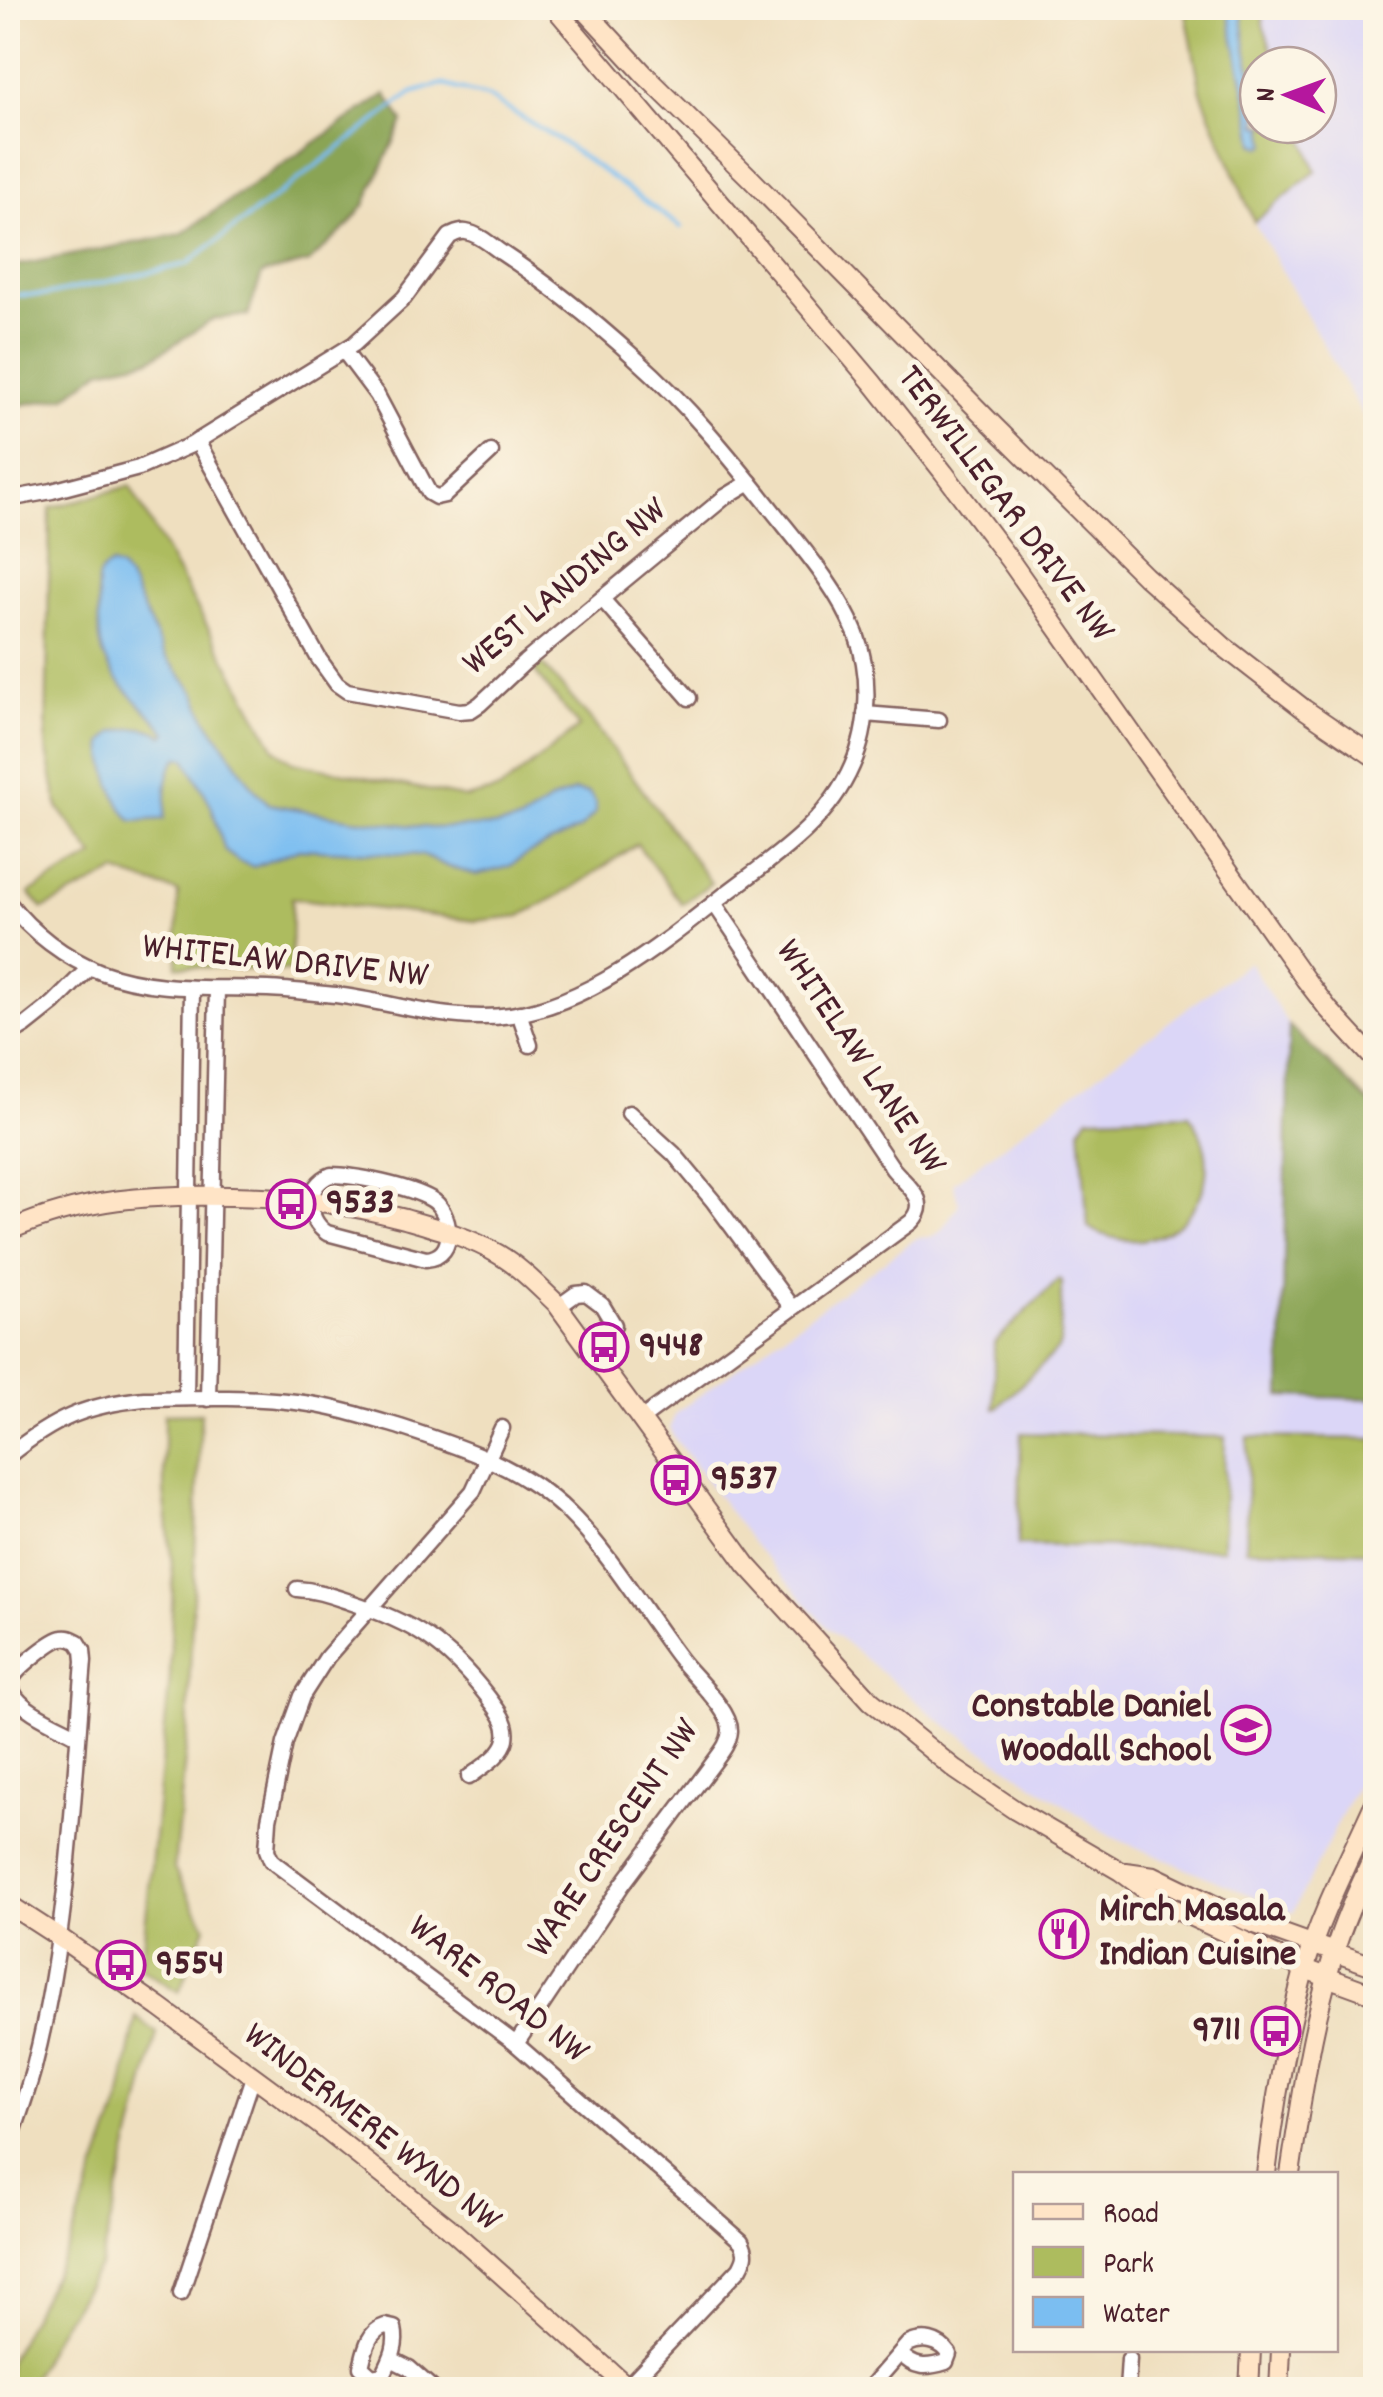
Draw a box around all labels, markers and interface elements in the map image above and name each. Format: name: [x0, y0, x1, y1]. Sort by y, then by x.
north arrow: [1238, 45, 1338, 145]
text: N: [1248, 87, 1288, 102]
street label: TERWILLEGAR DRIVE NW: [881, 355, 1127, 655]
street label: WEST LANDING NW: [451, 485, 681, 691]
street label: WHITELAW DRIVE NW: [139, 921, 431, 1005]
street label: WHITELAW LANE NW: [760, 929, 958, 1187]
place label: 9533: [326, 1177, 395, 1232]
bus stop icon: 9533: [265, 1178, 317, 1230]
place label: 9448: [639, 1320, 703, 1375]
bus stop icon: 9448: [578, 1321, 630, 1373]
place label: 9537: [711, 1453, 777, 1508]
bus stop icon: 9537: [650, 1454, 702, 1506]
place label: Constable Daniel Woodall School: [971, 1681, 1212, 1780]
school or university icon: Constable Daniel Woodall School: [1220, 1704, 1272, 1756]
street label: WARE CRESCENT NW: [515, 1708, 716, 1969]
place label: Mirch Masala Indian Cuisine: [1099, 1885, 1297, 1984]
street label: WARE ROAD NW: [395, 1903, 600, 2080]
restaurant icon: Mirch Masala Indian Cuisine: [1038, 1908, 1090, 1960]
place label: 9554: [156, 1938, 224, 1993]
bus stop icon: 9554: [95, 1939, 147, 1991]
place label: 9711: [1192, 2004, 1241, 2059]
bus stop icon: 9711: [1250, 2005, 1302, 2057]
street label: WINDERMERE WYND NW: [230, 2010, 512, 2248]
legend: [1013, 2172, 1338, 2352]
text: Road: [1103, 2195, 1159, 2238]
text: Park: [1103, 2245, 1154, 2288]
text: Water: [1103, 2295, 1170, 2338]

